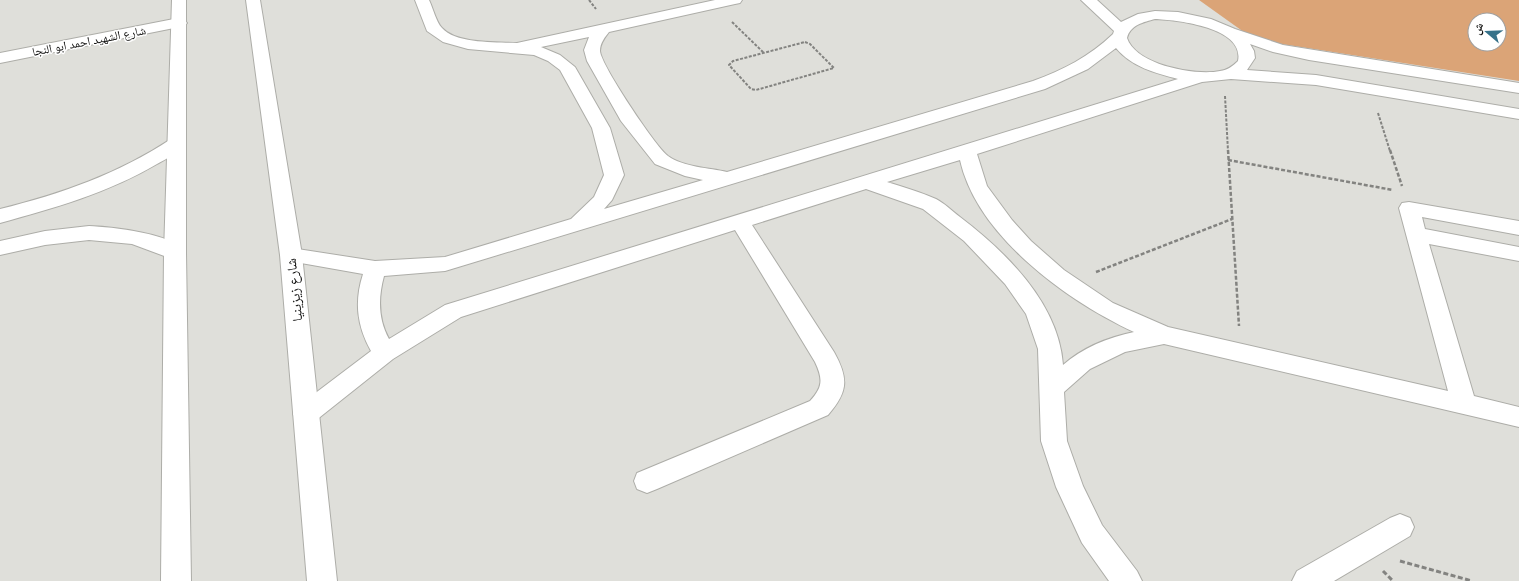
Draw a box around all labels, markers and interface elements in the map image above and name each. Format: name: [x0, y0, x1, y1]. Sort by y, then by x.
north arrow: [1467, 12, 1507, 52]
text: ش: [1470, 21, 1487, 37]
street label: شارع الشهيد احمد ابو النجا: [31, 23, 147, 60]
street label: شارع زيزينيا: [283, 257, 307, 322]

